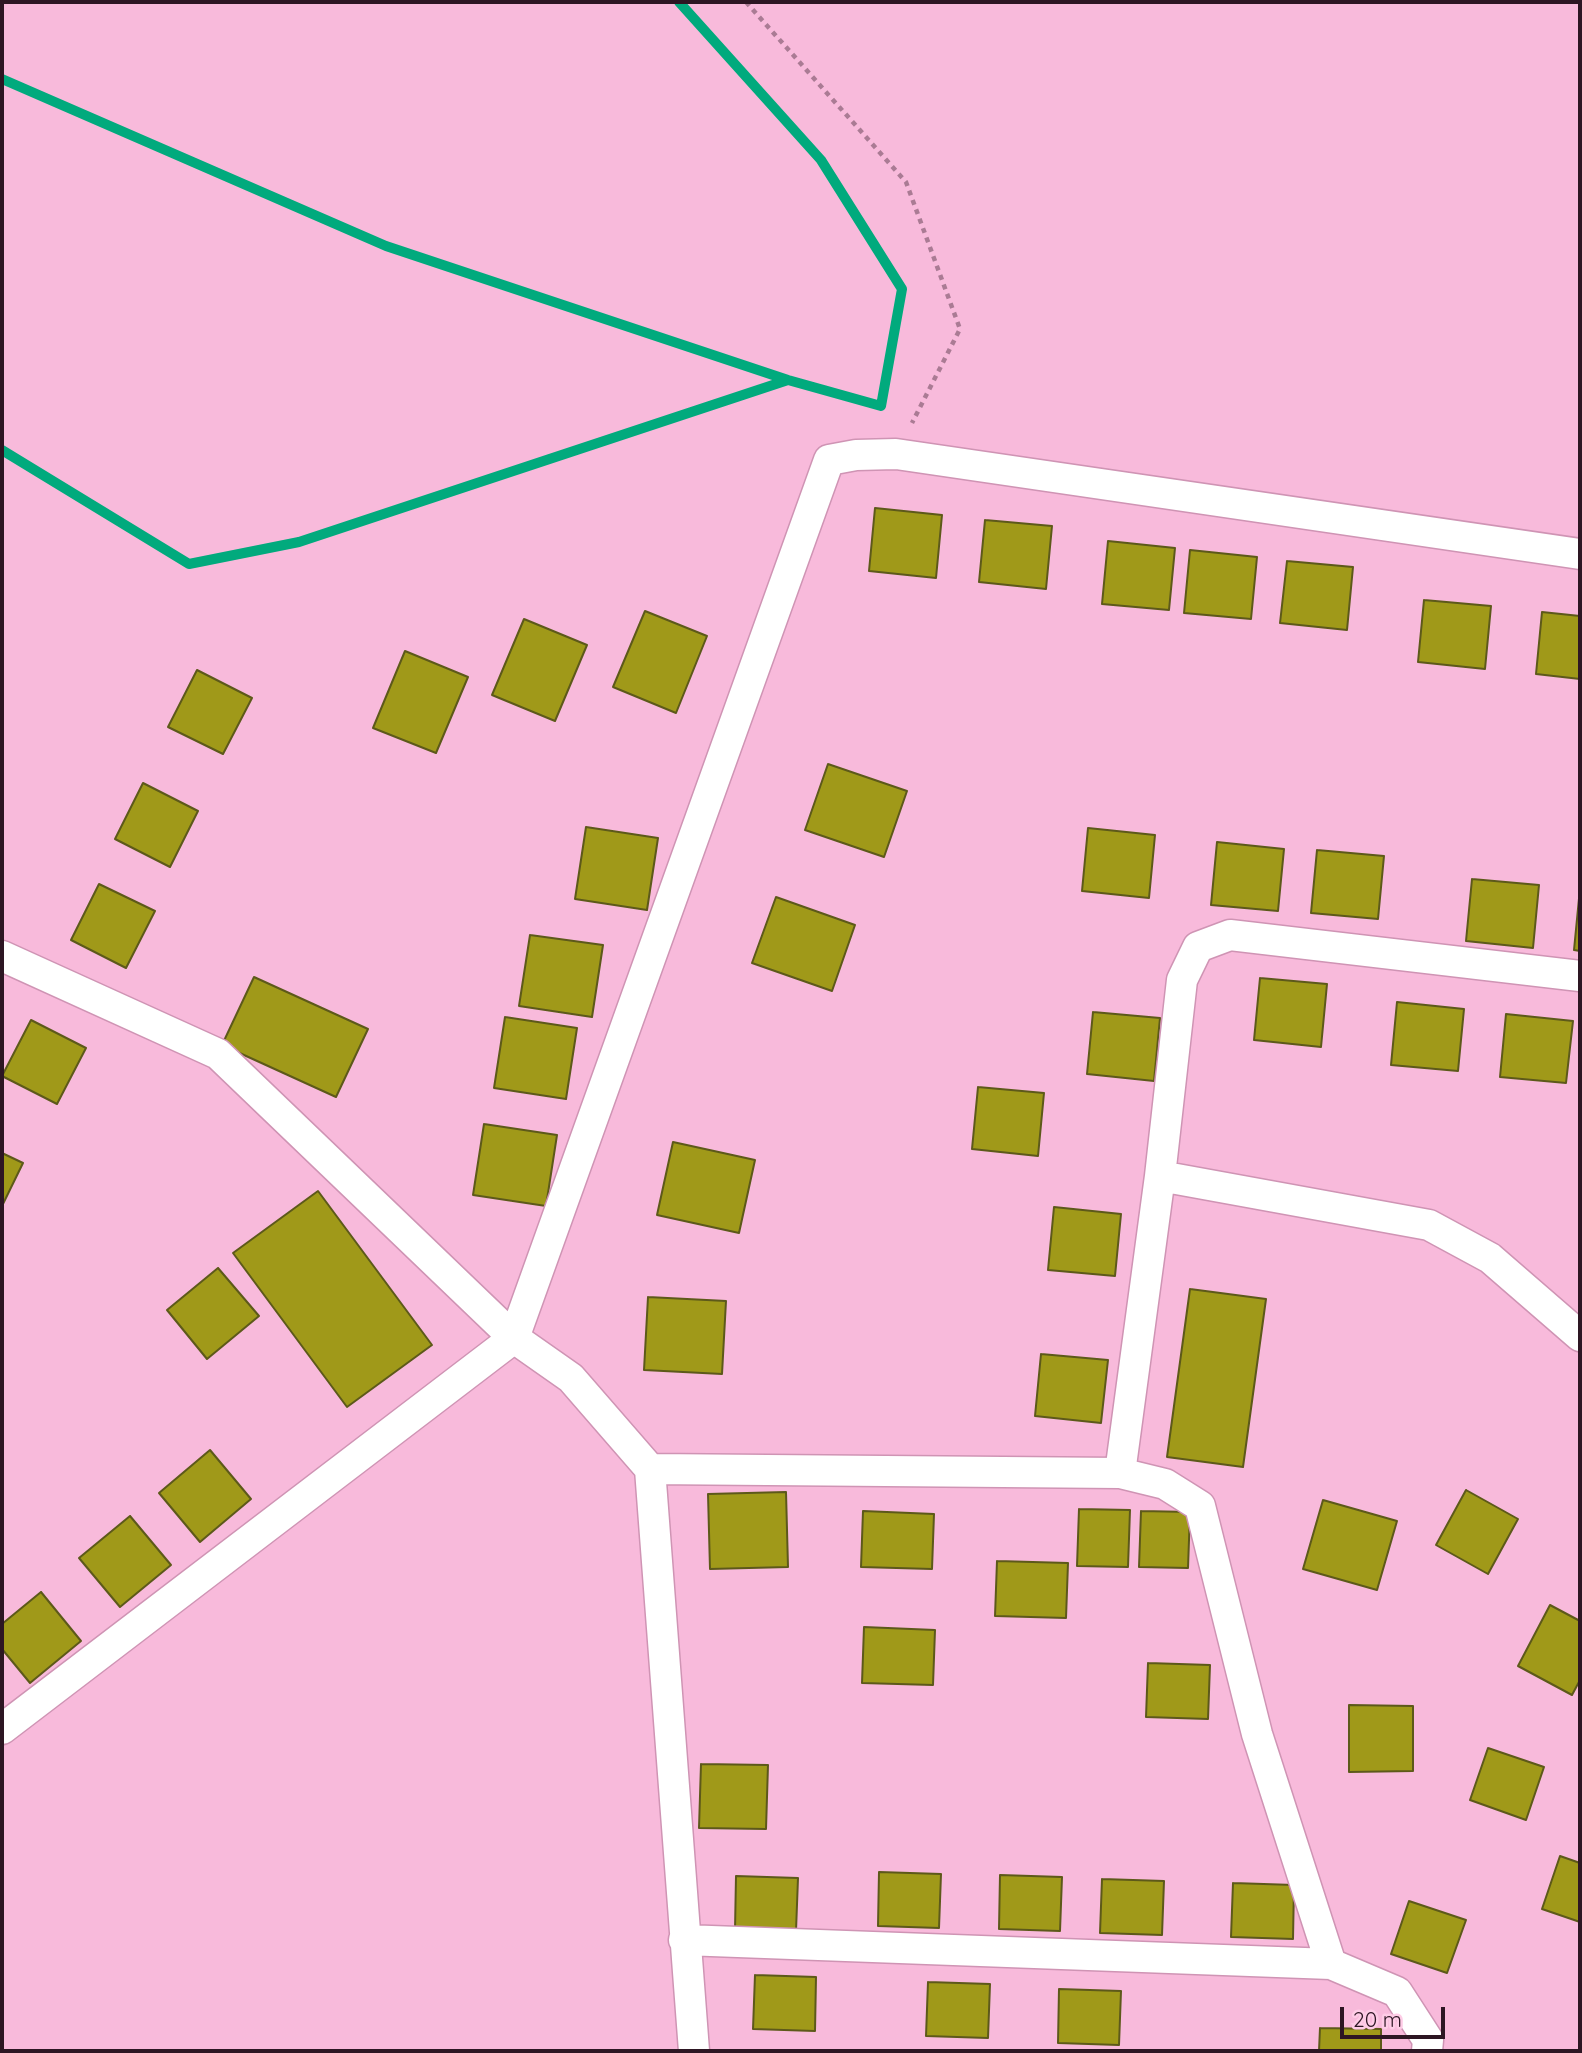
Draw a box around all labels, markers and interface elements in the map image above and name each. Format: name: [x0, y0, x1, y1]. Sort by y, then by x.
scale bar: [1344, 1994, 1449, 2038]
text: 20 m: [1353, 2006, 1402, 2032]

